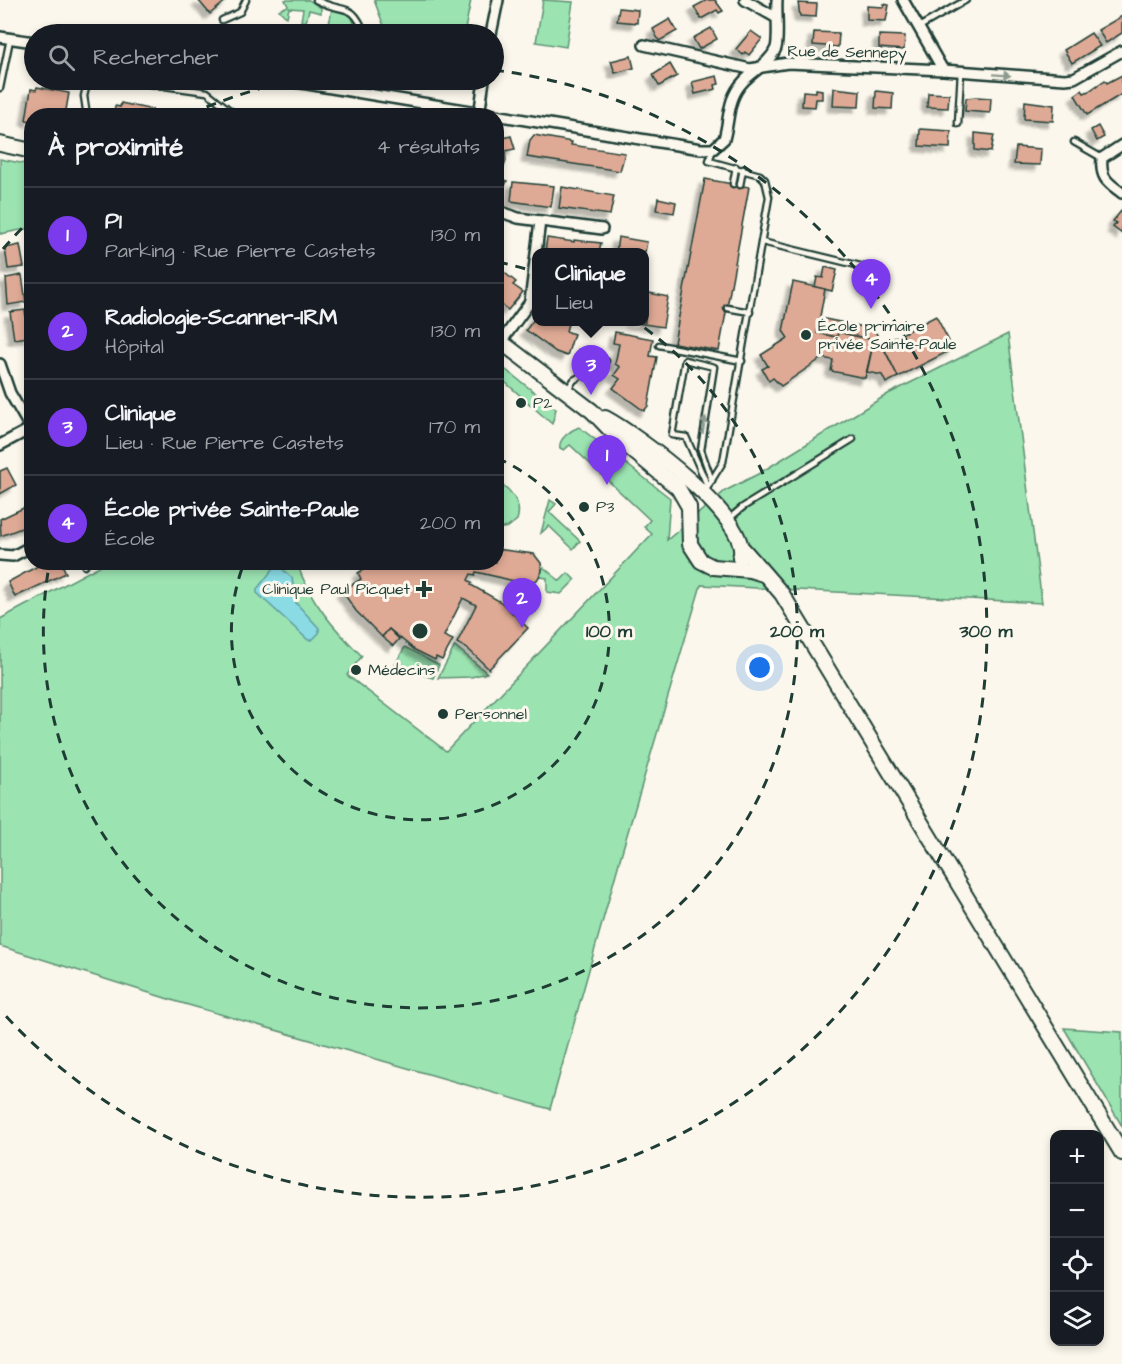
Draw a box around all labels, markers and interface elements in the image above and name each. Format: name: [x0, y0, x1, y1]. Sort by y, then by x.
search box: [24, 24, 504, 90]
street label: Rue de Sennepy: [787, 40, 907, 65]
icon: search: [45, 41, 78, 74]
text: Rechercher: [93, 42, 218, 73]
one-way arrow: [992, 70, 1011, 79]
text: À proximité: [48, 129, 183, 165]
text: 4 résultats: [377, 133, 480, 161]
text: P1: [105, 206, 122, 237]
text: 1: [66, 221, 69, 249]
text: 130 m: [431, 221, 480, 249]
text: Parking · Rue Pierre Castets: [105, 237, 376, 265]
popup: [532, 248, 649, 326]
text: Clinique: [555, 258, 626, 289]
pin: 4: [852, 260, 890, 309]
text: Lieu: [555, 289, 593, 317]
text: Radiologie-Scanner-IRM: [105, 302, 337, 333]
place label: École primaire privée Sainte-Paule: [818, 315, 957, 355]
text: 2: [62, 317, 73, 345]
text: 130 m: [431, 317, 480, 345]
marker: École primaire privée Sainte-Paule: [799, 328, 813, 342]
text: Hôpital: [105, 333, 164, 361]
pin: 3: [572, 346, 610, 395]
place label: P2: [533, 392, 552, 414]
marker: P2: [514, 396, 528, 410]
text: Clinique: [105, 398, 176, 429]
text: 3: [62, 413, 73, 441]
text: 170 m: [429, 413, 480, 441]
one-way arrow: [700, 415, 709, 434]
text: Lieu · Rue Pierre Castets: [105, 429, 344, 457]
pin: 1: [588, 436, 626, 485]
text: École privée Sainte-Paule: [105, 494, 359, 525]
place label: P3: [596, 496, 614, 518]
marker: P3: [577, 500, 591, 514]
text: 4: [61, 509, 74, 537]
text: 200 m: [420, 509, 480, 537]
text: École: [105, 525, 155, 553]
place label: Clinique Paul Picquet: [262, 578, 411, 600]
pin: 2: [502, 578, 542, 628]
marker: Clinique Paul Picquet: [415, 580, 433, 598]
text: 100 m: [586, 619, 633, 644]
text: 200 m: [769, 619, 825, 644]
text: 300 m: [958, 619, 1014, 644]
centre of rings: [410, 621, 430, 641]
your location: [745, 653, 774, 682]
place label: Médecins: [368, 659, 435, 681]
marker: Médecins: [349, 663, 363, 677]
place label: Personnel: [455, 703, 527, 725]
marker: Personnel: [436, 707, 450, 721]
map controls: [1050, 1130, 1104, 1346]
button: +: [1050, 1130, 1104, 1184]
button: −: [1050, 1184, 1104, 1238]
button: locate: [1050, 1238, 1104, 1292]
button: layers: [1050, 1292, 1104, 1346]

